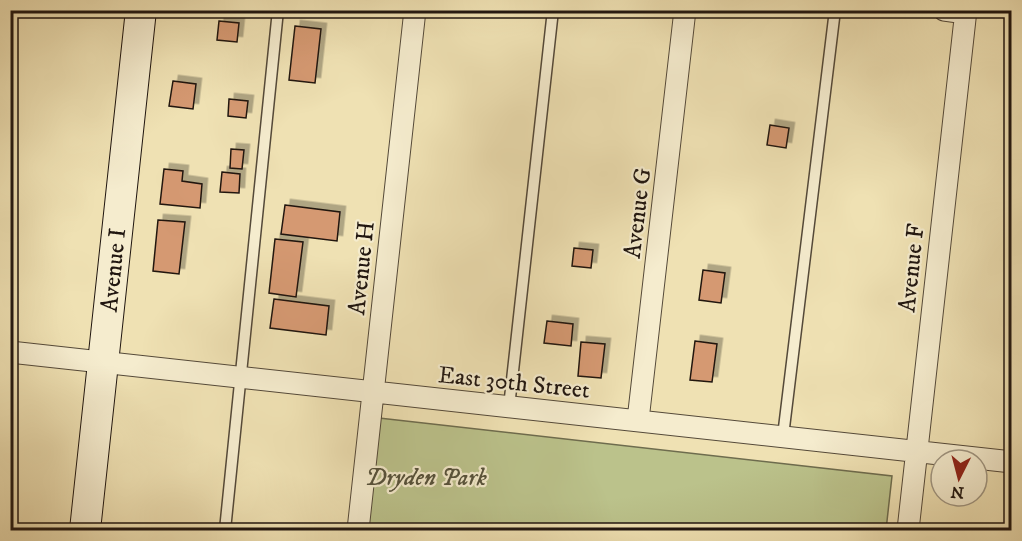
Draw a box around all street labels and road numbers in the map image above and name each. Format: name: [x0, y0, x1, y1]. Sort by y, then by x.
street label: Avenue G: [618, 166, 658, 260]
street label: Avenue H: [342, 220, 382, 317]
street label: Avenue F: [892, 222, 932, 314]
street label: Avenue I: [95, 227, 133, 314]
street label: East 30th Street: [437, 360, 591, 406]

